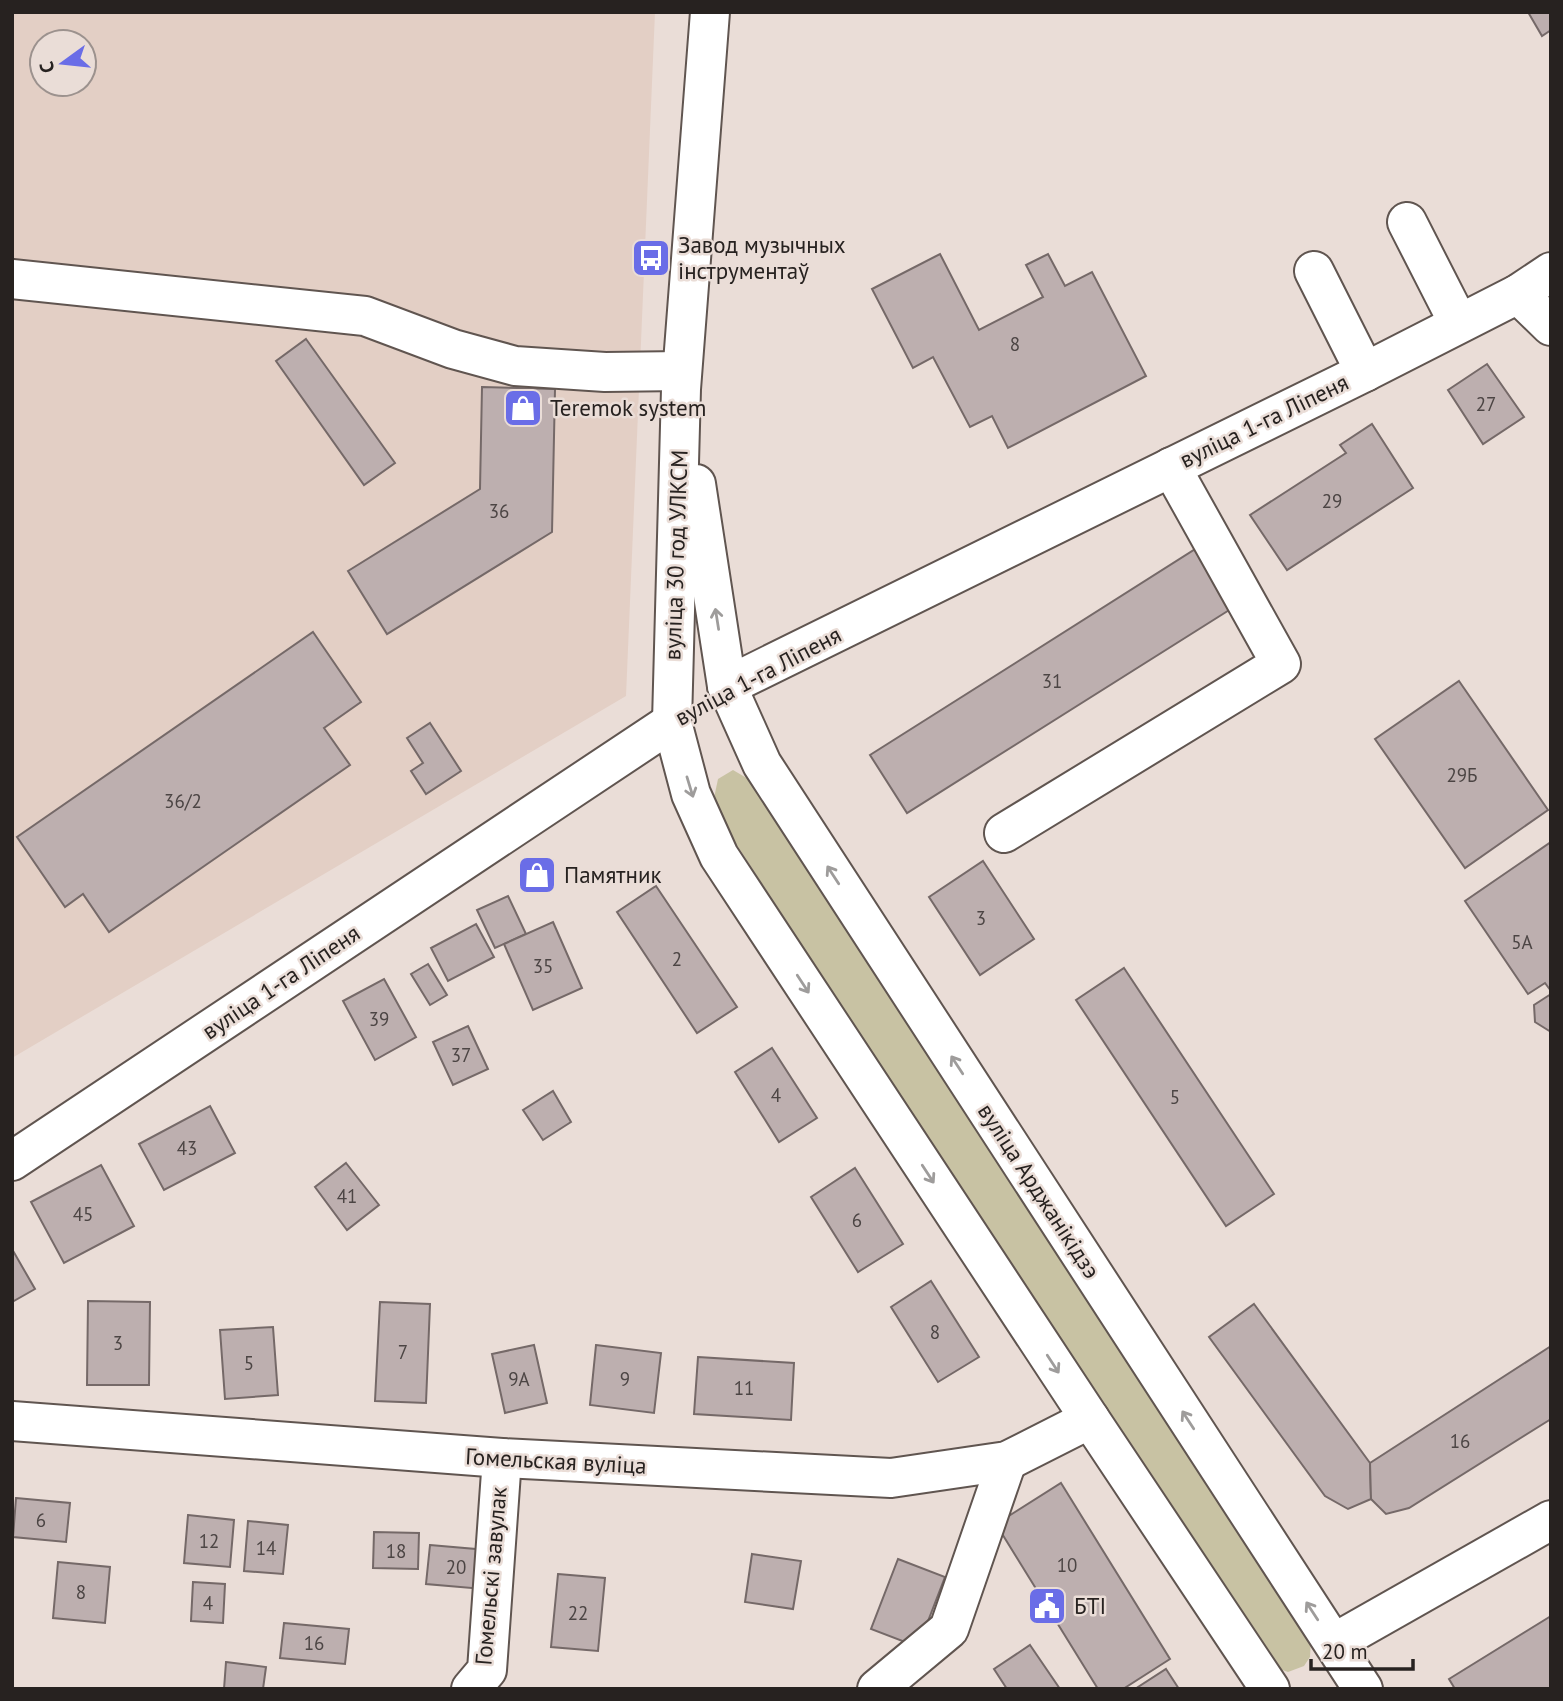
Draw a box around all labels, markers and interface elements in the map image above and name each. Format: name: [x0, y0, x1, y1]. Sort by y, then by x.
north arrow: [28, 28, 98, 98]
text: С: [34, 59, 60, 76]
place label: Завод музычных інструментаў: [678, 230, 846, 285]
bus stop icon: Завод музычных інструментаў: [630, 237, 672, 279]
house number: 8: [1010, 332, 1020, 356]
street label: вуліца 1-га Ліпеня: [1175, 367, 1353, 474]
shop icon: Teremok system: [502, 387, 544, 429]
house number: 27: [1476, 392, 1496, 416]
place label: Teremok system: [550, 393, 706, 422]
street label: вуліца 30 год УЛКСМ: [657, 449, 694, 661]
house number: 29: [1322, 489, 1342, 513]
house number: 36: [489, 499, 509, 523]
one-way arrow: [710, 608, 723, 631]
street label: вуліца 1-га Ліпеня: [670, 620, 846, 732]
house number: 31: [1042, 669, 1062, 693]
house number: 29Б: [1446, 763, 1478, 787]
one-way arrow: [685, 776, 697, 798]
house number: 36/2: [164, 789, 202, 813]
shop icon: Памятник: [516, 854, 558, 896]
place label: Памятник: [564, 860, 661, 889]
one-way arrow: [826, 865, 840, 885]
house number: 3: [976, 906, 986, 930]
street label: вуліца 1-га Ліпеня: [196, 918, 365, 1045]
house number: 5А: [1511, 930, 1533, 954]
house number: 2: [672, 947, 682, 971]
house number: 35: [533, 954, 553, 978]
one-way arrow: [797, 973, 811, 993]
house number: 39: [369, 1007, 389, 1031]
house number: 37: [451, 1043, 471, 1067]
one-way arrow: [950, 1056, 964, 1076]
house number: 4: [771, 1083, 781, 1107]
house number: 5: [1170, 1085, 1180, 1109]
street label: вуліца Арджанікідзэ: [972, 1098, 1107, 1284]
house number: 43: [177, 1136, 197, 1160]
one-way arrow: [921, 1164, 935, 1183]
house number: 41: [337, 1184, 357, 1208]
house number: 45: [73, 1202, 93, 1226]
house number: 6: [852, 1208, 862, 1232]
house number: 8: [930, 1320, 940, 1344]
house number: 3: [113, 1331, 123, 1355]
house number: 7: [398, 1340, 408, 1364]
house number: 5: [244, 1351, 254, 1375]
one-way arrow: [1046, 1354, 1060, 1373]
house number: 9А: [508, 1367, 530, 1391]
house number: 9: [620, 1367, 630, 1391]
house number: 11: [734, 1376, 754, 1400]
one-way arrow: [1181, 1411, 1195, 1430]
house number: 16: [1450, 1429, 1470, 1453]
street label: Гомельская вуліца: [465, 1441, 647, 1480]
street label: Гомельскі завулак: [468, 1486, 513, 1666]
house number: 6: [36, 1508, 46, 1532]
house number: 12: [199, 1529, 219, 1553]
house number: 14: [256, 1536, 276, 1560]
house number: 18: [386, 1539, 406, 1563]
house number: 10: [1057, 1553, 1077, 1577]
house number: 20: [446, 1555, 466, 1579]
house number: 8: [76, 1580, 86, 1604]
public building icon: БТІ: [1026, 1585, 1068, 1627]
house number: 4: [203, 1591, 213, 1615]
place label: БТІ: [1074, 1591, 1106, 1620]
house number: 22: [568, 1601, 588, 1625]
one-way arrow: [1305, 1602, 1320, 1621]
scale bar: [1311, 1628, 1412, 1672]
house number: 16: [304, 1631, 324, 1655]
text: 20 m: [1322, 1638, 1368, 1665]

